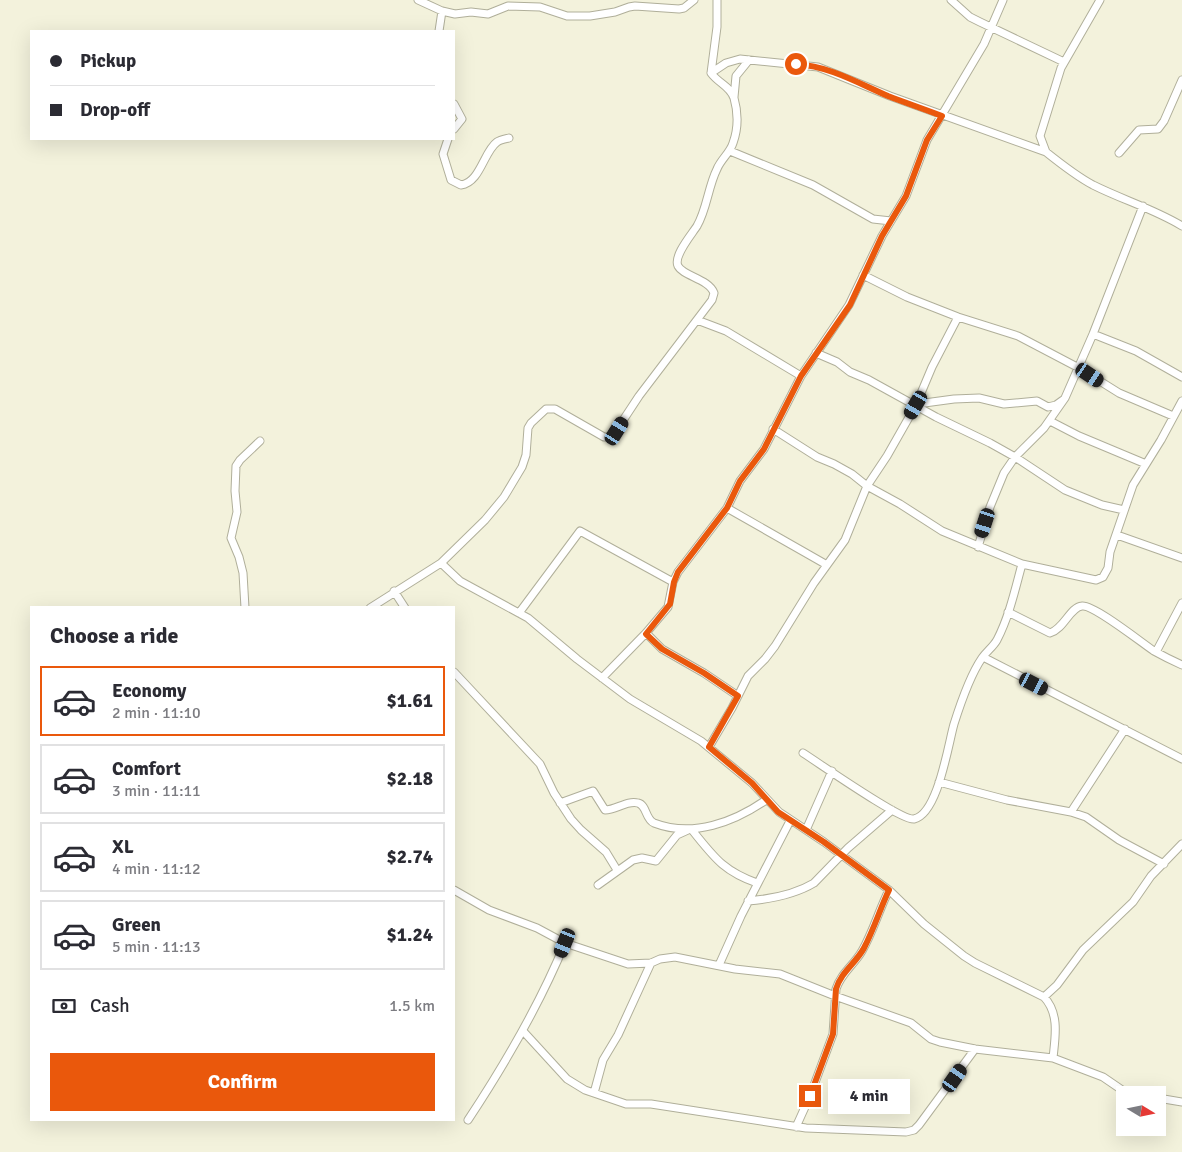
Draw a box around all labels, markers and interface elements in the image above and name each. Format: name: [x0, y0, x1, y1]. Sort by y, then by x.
text: Pickup: [80, 49, 136, 73]
route start: [785, 53, 807, 75]
text: Drop-off: [80, 98, 150, 122]
car: [1073, 360, 1106, 390]
car: [902, 388, 929, 422]
car: [602, 414, 631, 448]
car: [973, 506, 996, 540]
text: Choose a ride: [50, 622, 178, 649]
car: [1017, 671, 1050, 697]
icon: car: [52, 679, 97, 724]
text: Economy: [112, 679, 186, 703]
text: $1.61: [387, 689, 433, 713]
text: 2 min · 11:10: [112, 703, 201, 723]
icon: car: [52, 757, 97, 802]
text: Comfort: [112, 757, 181, 781]
text: $2.18: [387, 767, 433, 791]
text: 3 min · 11:11: [112, 781, 201, 801]
icon: car: [52, 835, 97, 880]
text: XL: [112, 835, 134, 859]
text: $2.74: [387, 845, 433, 869]
text: 4 min · 11:12: [112, 859, 201, 879]
icon: car: [52, 913, 97, 958]
text: Green: [112, 913, 161, 937]
text: $1.24: [387, 923, 433, 947]
car: [552, 926, 577, 960]
text: 5 min · 11:13: [112, 937, 201, 957]
icon: cash: [50, 992, 78, 1020]
text: Cash: [90, 994, 130, 1018]
text: 1.5 km: [389, 996, 435, 1016]
button: Confirm: [50, 1053, 435, 1111]
car: [940, 1061, 969, 1095]
callout: 4 min: [828, 1078, 910, 1114]
route end: [799, 1085, 821, 1107]
text: 4 min: [850, 1086, 888, 1106]
north arrow: [1116, 1086, 1166, 1136]
map controls: [1116, 1086, 1166, 1136]

